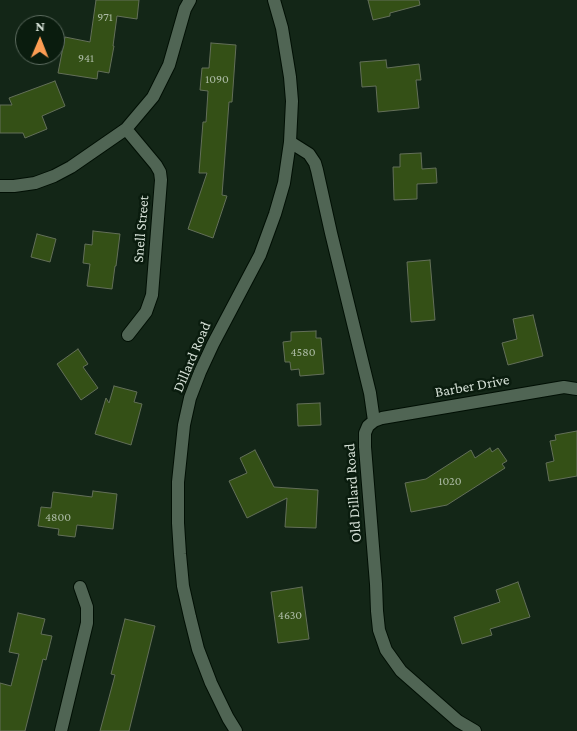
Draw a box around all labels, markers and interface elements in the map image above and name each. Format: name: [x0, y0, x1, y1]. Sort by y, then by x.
house number: 971: [97, 10, 113, 24]
north arrow: [15, 15, 65, 65]
text: N: [35, 18, 45, 34]
house number: 941: [78, 51, 94, 65]
house number: 1090: [205, 72, 229, 86]
street label: Snell Street: [129, 195, 153, 263]
street label: Dillard Road: [169, 319, 215, 395]
house number: 4580: [291, 345, 315, 359]
street label: Barber Drive: [433, 371, 511, 401]
street label: Old Dillard Road: [341, 443, 365, 543]
house number: 1020: [438, 474, 462, 488]
house number: 4800: [45, 510, 71, 524]
house number: 4630: [278, 608, 302, 622]

